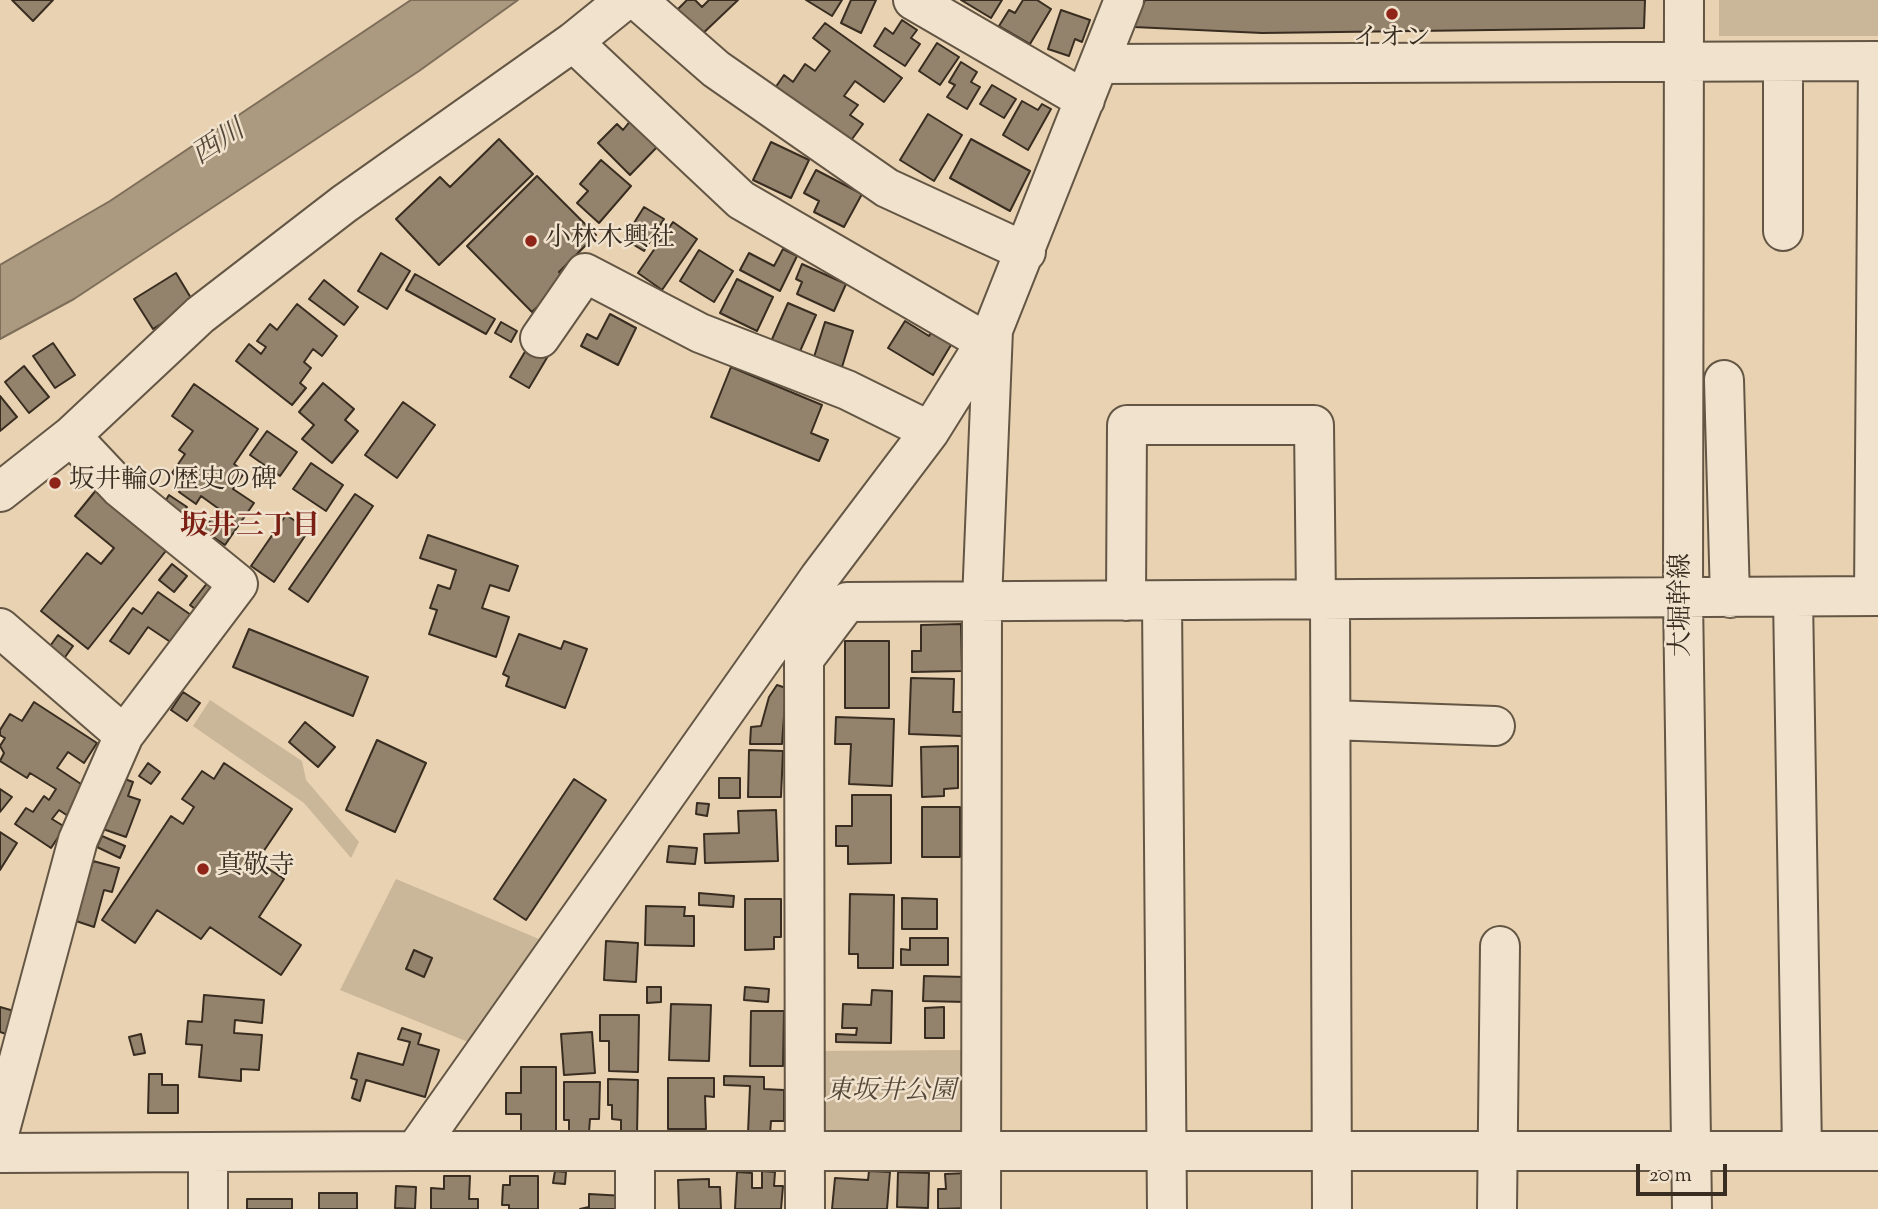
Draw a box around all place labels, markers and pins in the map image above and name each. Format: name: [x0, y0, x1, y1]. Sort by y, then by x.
marker: イオン: [1384, 6, 1400, 22]
place label: イオン: [1353, 25, 1431, 57]
place label: 小林木興社: [545, 225, 675, 257]
marker: 小林木興社: [523, 233, 539, 249]
place label: 坂井輪の歴史の碑: [69, 467, 277, 499]
marker: 坂井輪の歴史の碑: [47, 475, 63, 491]
place label: 真敬寺: [217, 853, 295, 885]
marker: 真敬寺: [195, 861, 211, 877]

